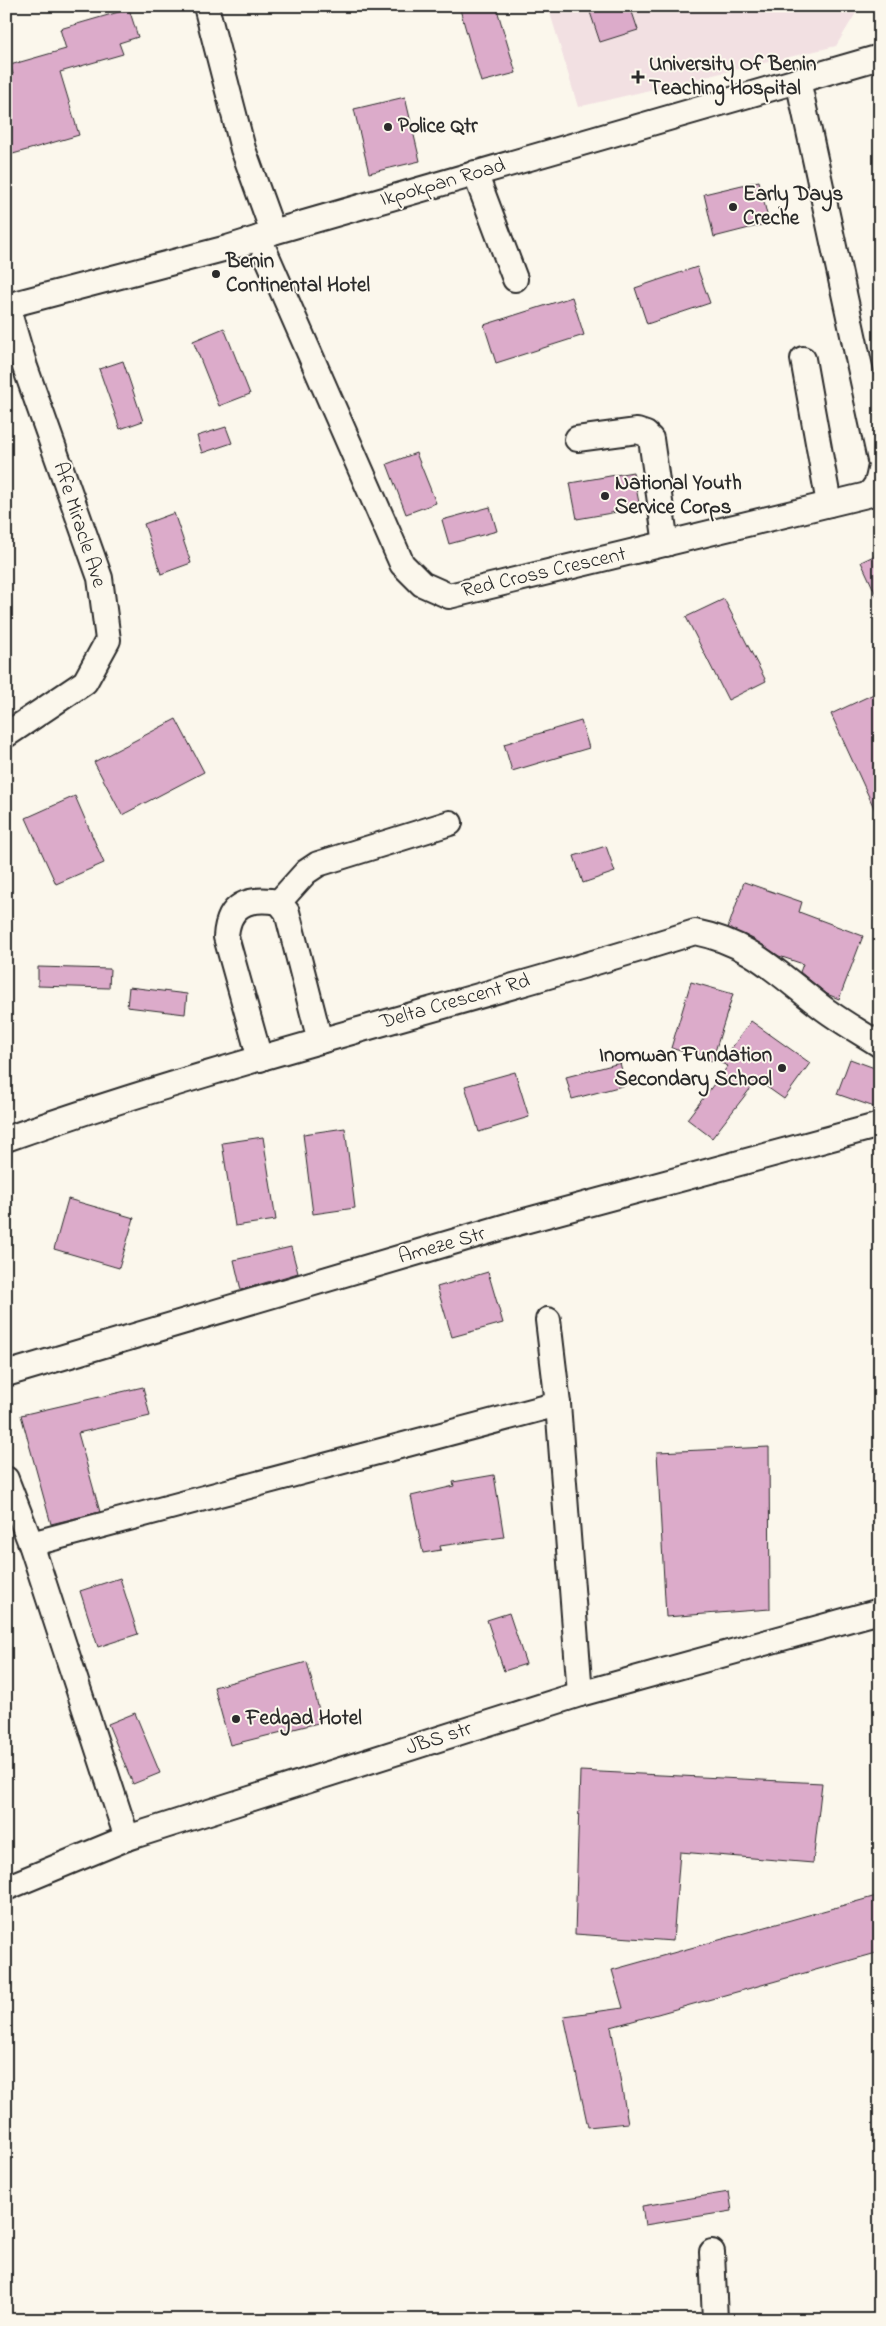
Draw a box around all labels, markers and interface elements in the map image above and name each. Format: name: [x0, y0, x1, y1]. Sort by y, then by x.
place label: University Of Benin Teaching Hospital: [649, 50, 816, 106]
marker: University Of Benin Teaching Hospital: [631, 70, 645, 84]
place label: Police Qtr: [398, 112, 478, 142]
marker: Police Qtr: [382, 121, 394, 133]
street label: Ikpokpan Road: [377, 151, 509, 215]
place label: Early Days Creche: [743, 180, 843, 234]
marker: Early Days Creche: [727, 201, 739, 213]
place label: Benin Continental Hotel: [225, 247, 371, 301]
marker: Benin Continental Hotel: [210, 268, 222, 280]
street label: Afe Miracle Ave: [45, 458, 114, 592]
place label: National Youth Service Corps: [615, 469, 742, 523]
marker: National Youth Service Corps: [599, 490, 611, 502]
street label: Red Cross Crescent: [459, 539, 629, 607]
street label: Delta Crescent Rd: [375, 966, 534, 1038]
place label: Inomwan Fundation Secondary School: [599, 1041, 772, 1097]
marker: Inomwan Fundation Secondary School: [776, 1062, 788, 1074]
street label: Ameze Str: [395, 1219, 489, 1273]
place label: Fedgad Hotel: [245, 1704, 362, 1736]
marker: Fedgad Hotel: [230, 1713, 242, 1725]
street label: JBS str: [402, 1714, 476, 1764]

